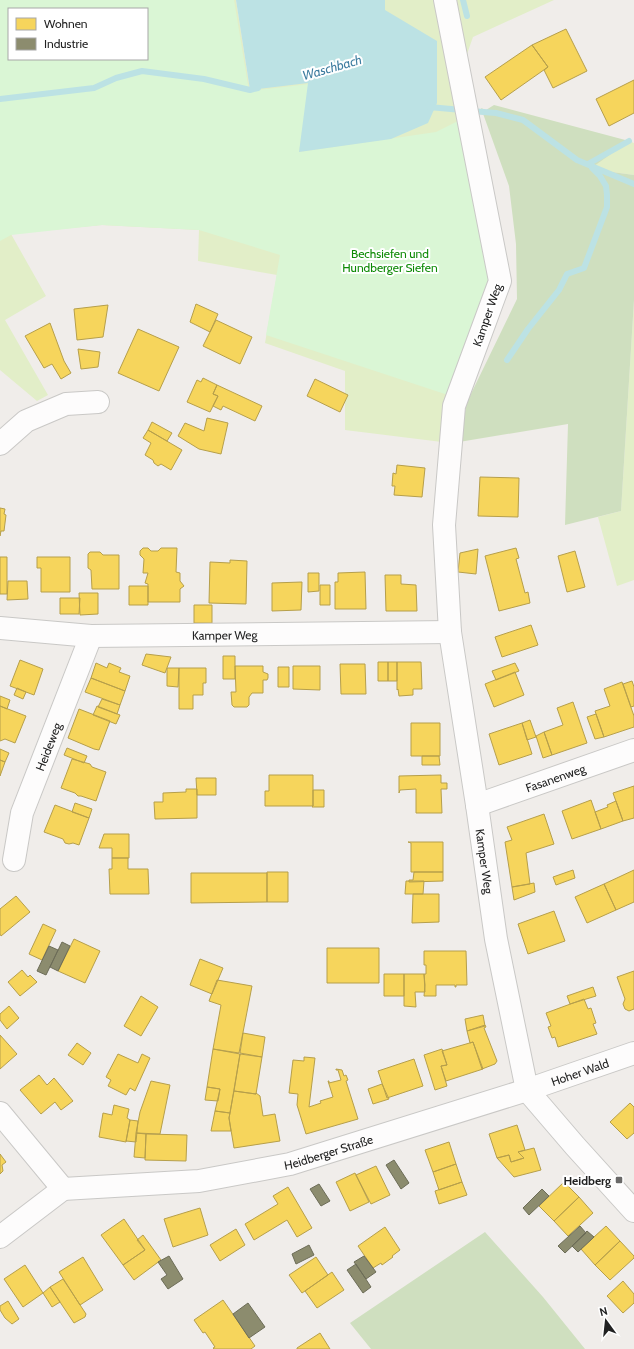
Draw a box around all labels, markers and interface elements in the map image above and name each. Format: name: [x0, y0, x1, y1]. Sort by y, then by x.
legend: [8, 8, 148, 60]
text: Wohnen: [44, 16, 88, 31]
text: Industrie: [44, 36, 88, 51]
water label: Waschbach: [300, 51, 364, 83]
park label: Bechsiefen und Hundberger Siefen: [342, 246, 438, 275]
street label: Kamper Weg: [469, 281, 505, 348]
street label: Kamper Weg: [192, 627, 258, 642]
street label: Heideweg: [32, 719, 64, 773]
street label: Fasanenweg: [523, 760, 588, 795]
street label: Kamper Weg: [473, 828, 497, 896]
street label: Hoher Wald: [549, 1055, 611, 1089]
street label: Heidberger Straße: [283, 1131, 375, 1172]
place label: Heidberg: [564, 1173, 611, 1188]
marker: Heidberg: [614, 1175, 624, 1185]
north arrow: [586, 1301, 626, 1341]
text: N: [598, 1304, 609, 1319]

